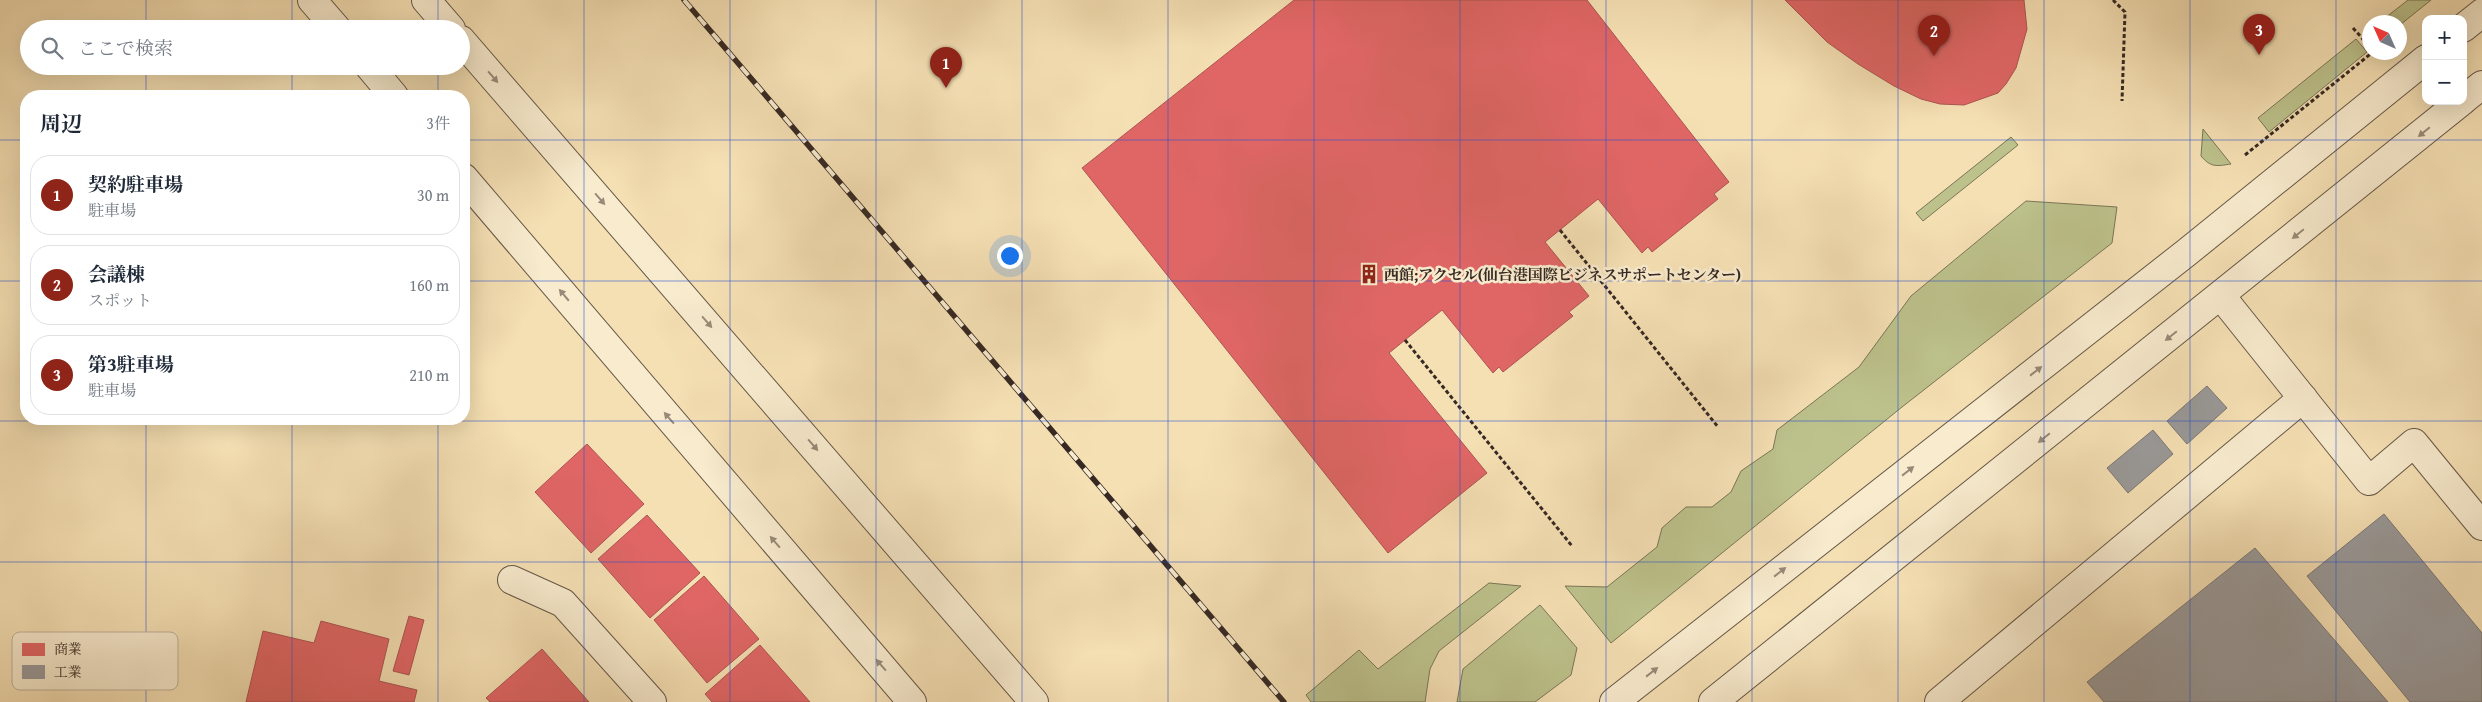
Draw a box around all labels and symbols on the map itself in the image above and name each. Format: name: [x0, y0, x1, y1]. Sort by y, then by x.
pin: 3: [2243, 14, 2275, 55]
pin: 2: [1918, 15, 1950, 56]
north arrow: [2362, 15, 2407, 60]
pin: 1: [930, 47, 962, 88]
one-way arrow: [488, 70, 499, 83]
one-way arrow: [2418, 126, 2431, 137]
one-way arrow: [594, 193, 605, 205]
one-way arrow: [2292, 229, 2305, 240]
your location: [997, 243, 1023, 269]
building icon: 西館;アクセル(仙台港国際ビジネスサポートセンター): [1358, 263, 1380, 285]
place label: 西館;アクセル(仙台港国際ビジネスサポートセンター): [1384, 264, 1741, 285]
one-way arrow: [558, 288, 569, 301]
one-way arrow: [701, 315, 713, 327]
one-way arrow: [2165, 331, 2178, 342]
one-way arrow: [2029, 366, 2043, 376]
one-way arrow: [664, 412, 675, 424]
one-way arrow: [2038, 432, 2051, 443]
one-way arrow: [807, 438, 819, 450]
one-way arrow: [1901, 466, 1914, 477]
one-way arrow: [769, 536, 781, 548]
one-way arrow: [1773, 566, 1786, 577]
legend: [12, 632, 178, 690]
text: 商業: [54, 639, 82, 659]
one-way arrow: [875, 659, 886, 672]
text: 工業: [54, 662, 82, 682]
one-way arrow: [1645, 667, 1659, 677]

